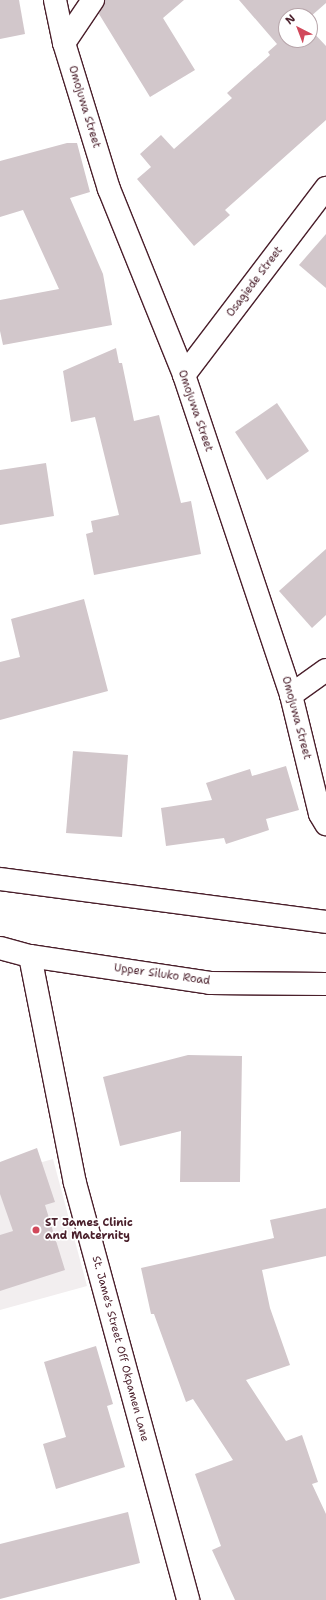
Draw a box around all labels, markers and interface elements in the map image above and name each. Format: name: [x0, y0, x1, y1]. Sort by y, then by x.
north arrow: [278, 8, 318, 48]
text: N: [282, 11, 299, 28]
street label: Omojuwa Street: [65, 64, 103, 150]
street label: Osagiede Street: [224, 244, 286, 320]
street label: Omojuwa Street: [175, 368, 215, 454]
street label: Omojuwa Street: [279, 675, 313, 761]
street label: Upper Siluko Road: [113, 962, 211, 988]
place label: ST James Clinic and Maternity: [45, 1217, 133, 1243]
marker: ST James Clinic and Maternity: [30, 1224, 42, 1236]
street label: St. Jame's Street Off Okpamen Lane: [89, 1255, 151, 1443]

